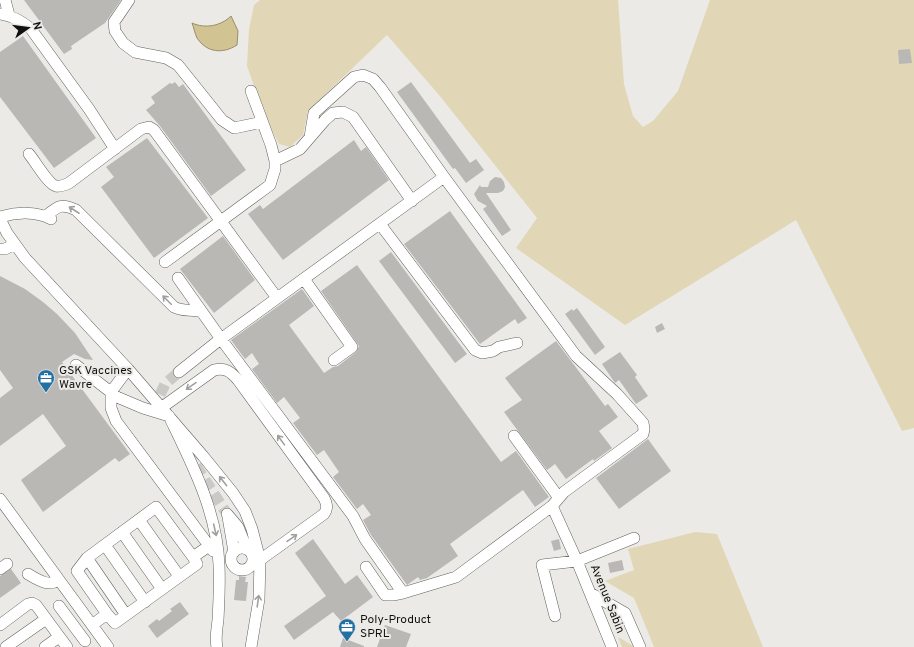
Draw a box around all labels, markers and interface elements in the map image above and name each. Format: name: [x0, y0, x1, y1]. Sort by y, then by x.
north arrow: [8, 8, 48, 48]
text: N: [29, 20, 44, 31]
one-way arrow: [68, 206, 79, 214]
one-way arrow: [162, 295, 172, 305]
place label: GSK Vaccines Wavre: [59, 363, 132, 393]
office icon: GSK Vaccines Wavre: [36, 368, 56, 393]
one-way arrow: [186, 382, 197, 390]
one-way arrow: [277, 434, 285, 445]
one-way arrow: [218, 475, 227, 486]
one-way arrow: [211, 523, 219, 536]
one-way arrow: [286, 533, 297, 542]
street label: Avenue Sabin: [586, 562, 628, 636]
one-way arrow: [255, 595, 262, 608]
place label: Poly-Product SPRL: [360, 612, 431, 642]
office icon: Poly-Product SPRL: [337, 617, 357, 642]

